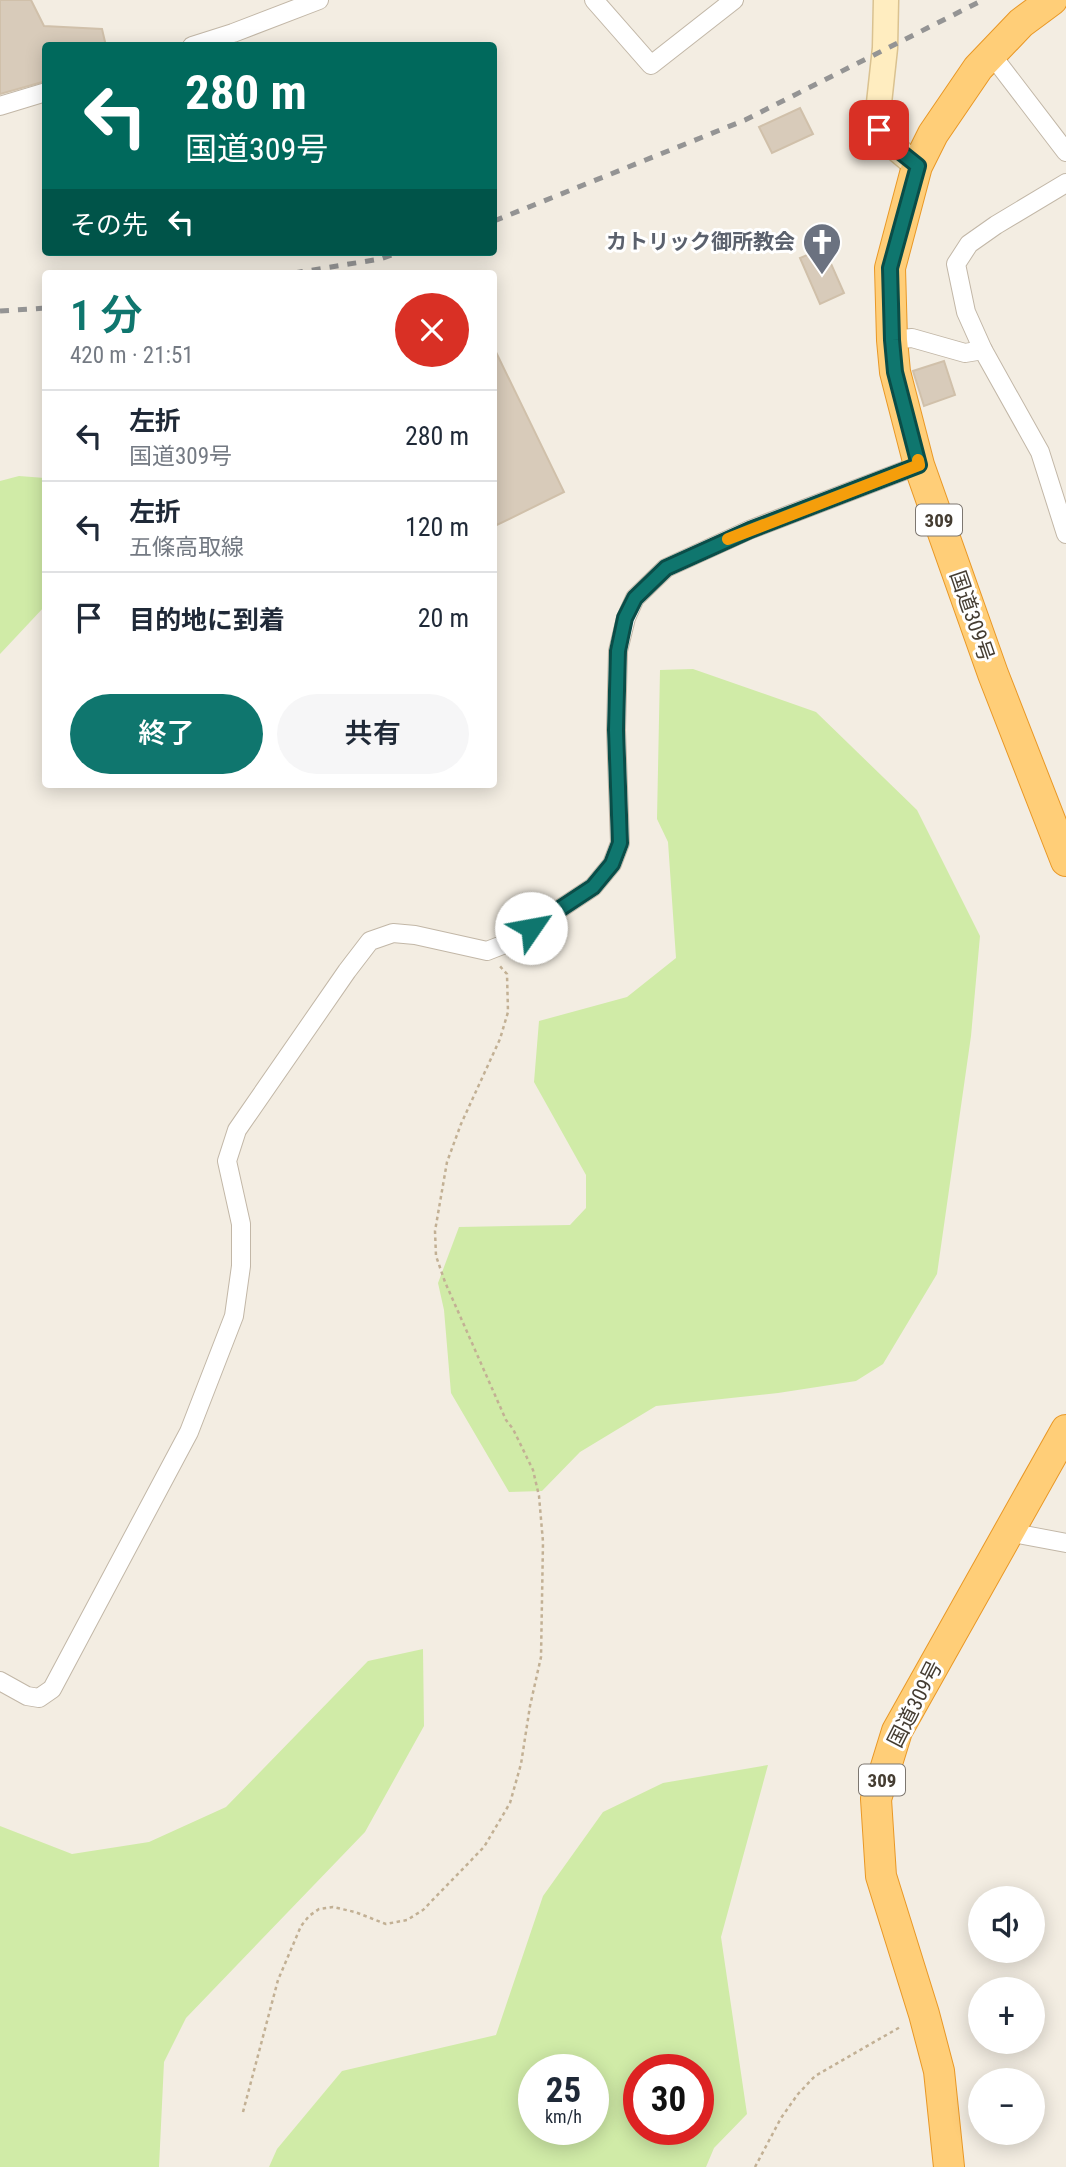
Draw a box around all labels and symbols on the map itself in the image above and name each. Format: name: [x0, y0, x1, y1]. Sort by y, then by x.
pin: [849, 100, 909, 160]
church icon: カトリック御所教会: [801, 221, 843, 276]
place label: カトリック御所教会: [606, 230, 795, 254]
road number: 309: [916, 505, 962, 536]
street label: 国道309号: [945, 568, 999, 664]
position arrow: [494, 891, 568, 965]
street label: 国道309号: [883, 1657, 947, 1751]
road number: 309: [859, 1764, 905, 1796]
speed limit sign: 30: [623, 2054, 714, 2145]

